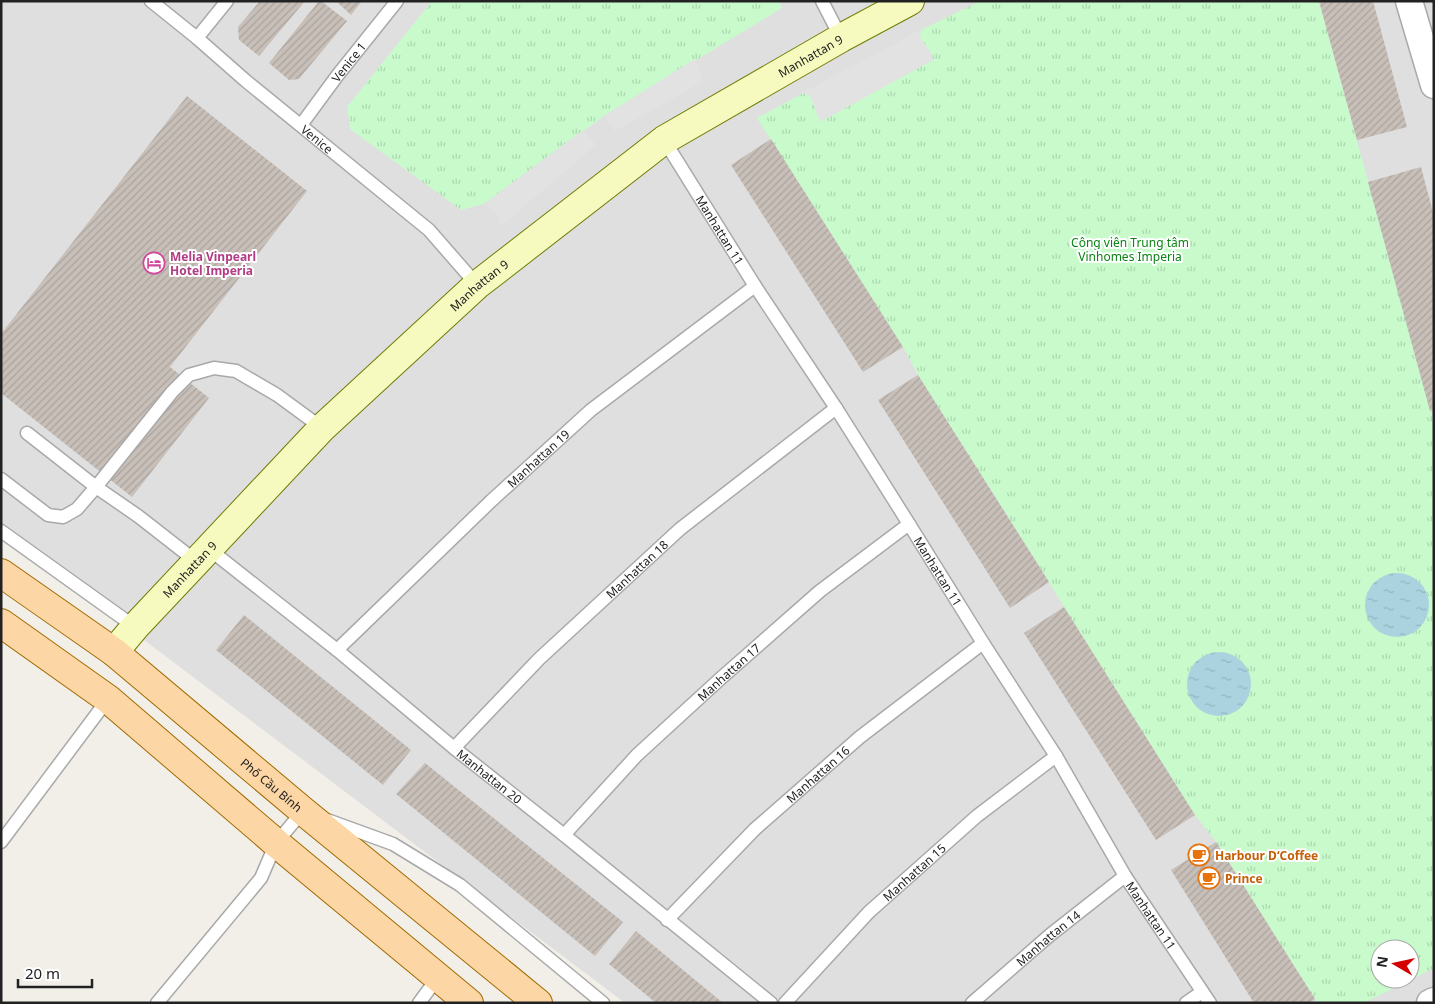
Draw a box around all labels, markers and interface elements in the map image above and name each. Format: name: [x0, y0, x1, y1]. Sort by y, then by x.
street label: Manhattan 9: [775, 30, 846, 81]
street label: Venice 1: [327, 38, 370, 85]
street label: Venice: [298, 121, 337, 157]
street label: Manhattan 11: [692, 192, 748, 268]
park label: Công viên Trung tâm Vinhomes Imperia: [1071, 234, 1189, 265]
place label: Melia Vinpearl Hotel Imperia: [170, 248, 256, 279]
hotel icon: Melia Vinpearl Hotel Imperia: [142, 251, 166, 275]
street label: Manhattan 9: [446, 255, 512, 315]
street label: Manhattan 19: [503, 425, 573, 491]
street label: Manhattan 11: [910, 533, 966, 609]
street label: Manhattan 18: [602, 536, 672, 602]
street label: Manhattan 9: [158, 537, 220, 601]
street label: Manhattan 17: [693, 639, 764, 704]
street label: Manhattan 16: [782, 742, 853, 806]
street label: Manhattan 20: [453, 745, 526, 807]
street label: Phố Cầu Bính: [237, 754, 306, 816]
street label: Manhattan 15: [879, 839, 949, 905]
cafe icon: Harbour D‘Coffee: [1187, 843, 1211, 867]
place label: Harbour D‘Coffee: [1215, 847, 1318, 864]
cafe icon: Prince: [1197, 866, 1221, 890]
place label: Prince: [1225, 870, 1263, 887]
street label: Manhattan 11: [1122, 878, 1180, 953]
street label: Manhattan 14: [1012, 906, 1084, 970]
north arrow: [1370, 939, 1420, 989]
text: N: [1371, 955, 1392, 969]
scale bar: [18, 956, 91, 988]
text: 20 m: [25, 963, 60, 983]

